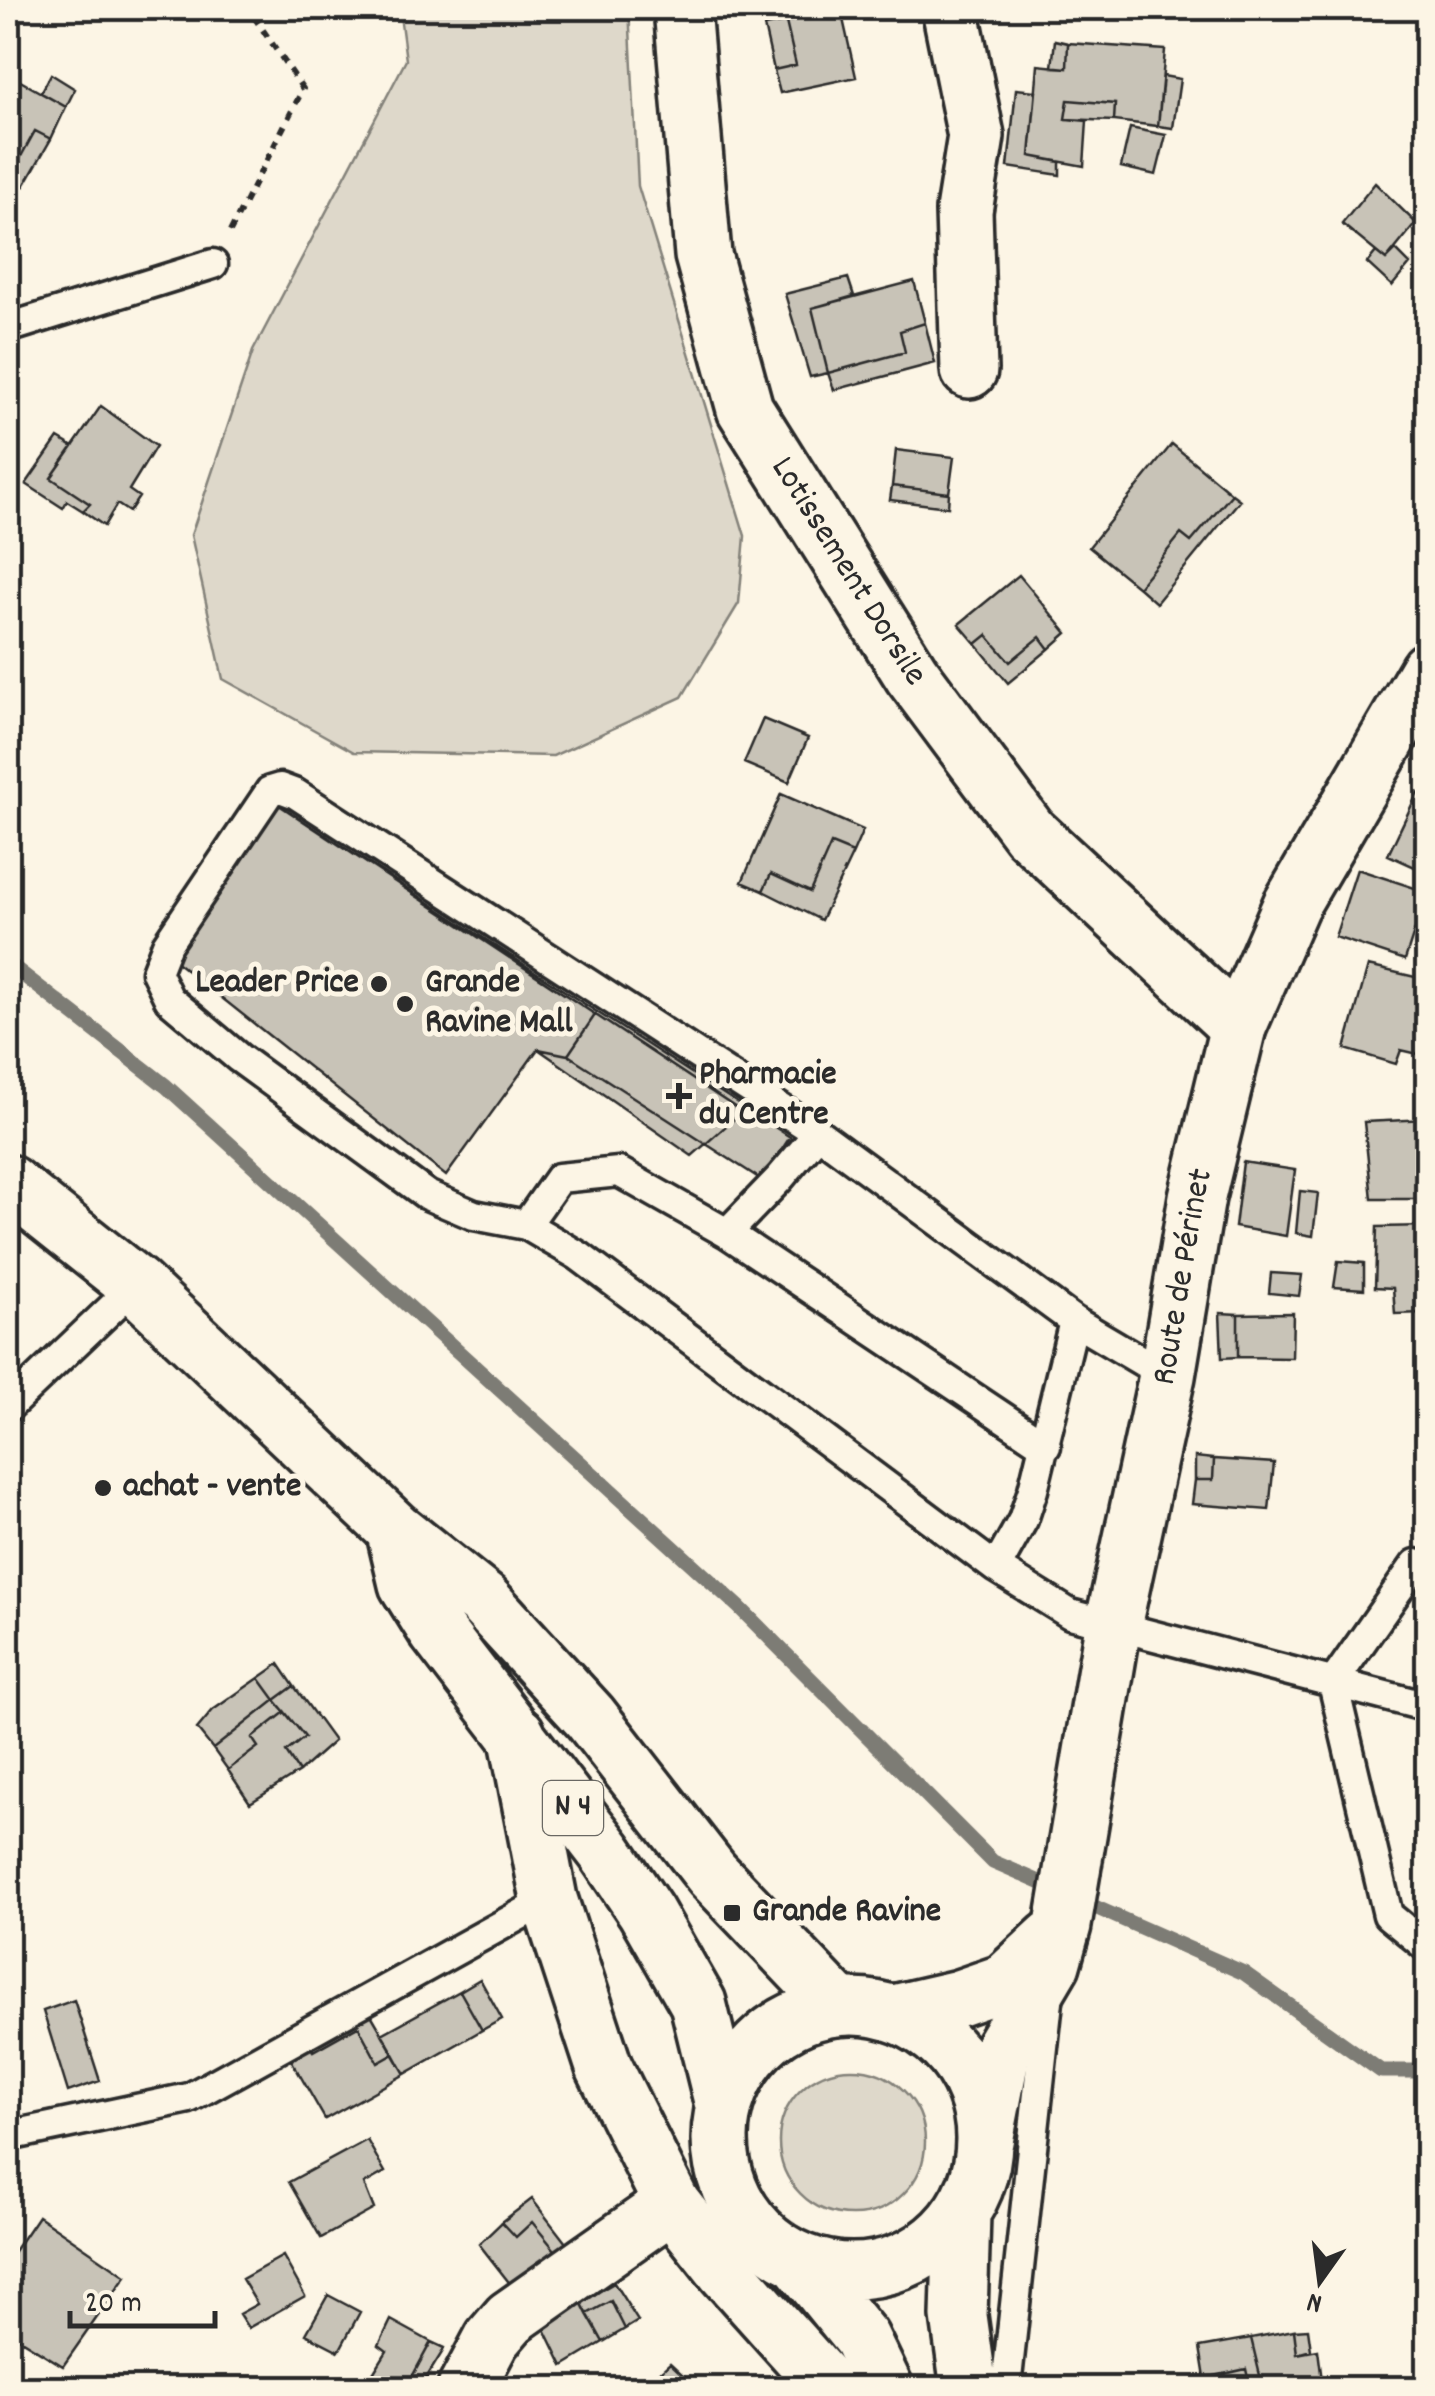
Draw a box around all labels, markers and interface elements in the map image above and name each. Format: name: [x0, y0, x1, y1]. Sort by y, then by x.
street label: Lotissement Dorsile: [756, 448, 938, 698]
place label: Leader Price: [195, 959, 359, 1009]
place label: Grande Ravine Mall: [425, 959, 573, 1049]
marker: Leader Price: [368, 973, 390, 995]
marker: Grande Ravine Mall: [394, 993, 416, 1015]
place label: Pharmacie du Centre: [699, 1051, 837, 1141]
marker: Pharmacie du Centre: [668, 1085, 690, 1107]
street label: Route de Périnet: [1141, 1163, 1228, 1390]
place label: achat - vente: [123, 1463, 301, 1513]
marker: achat - vente: [92, 1477, 114, 1499]
road number: N 4: [543, 1781, 603, 1835]
place label: Grande Ravine: [752, 1888, 941, 1938]
marker: Grande Ravine: [721, 1902, 743, 1924]
north arrow: [1270, 2231, 1370, 2331]
scale bar: [70, 2266, 215, 2328]
text: N: [1304, 2279, 1327, 2321]
text: 20 m: [85, 2284, 142, 2327]

